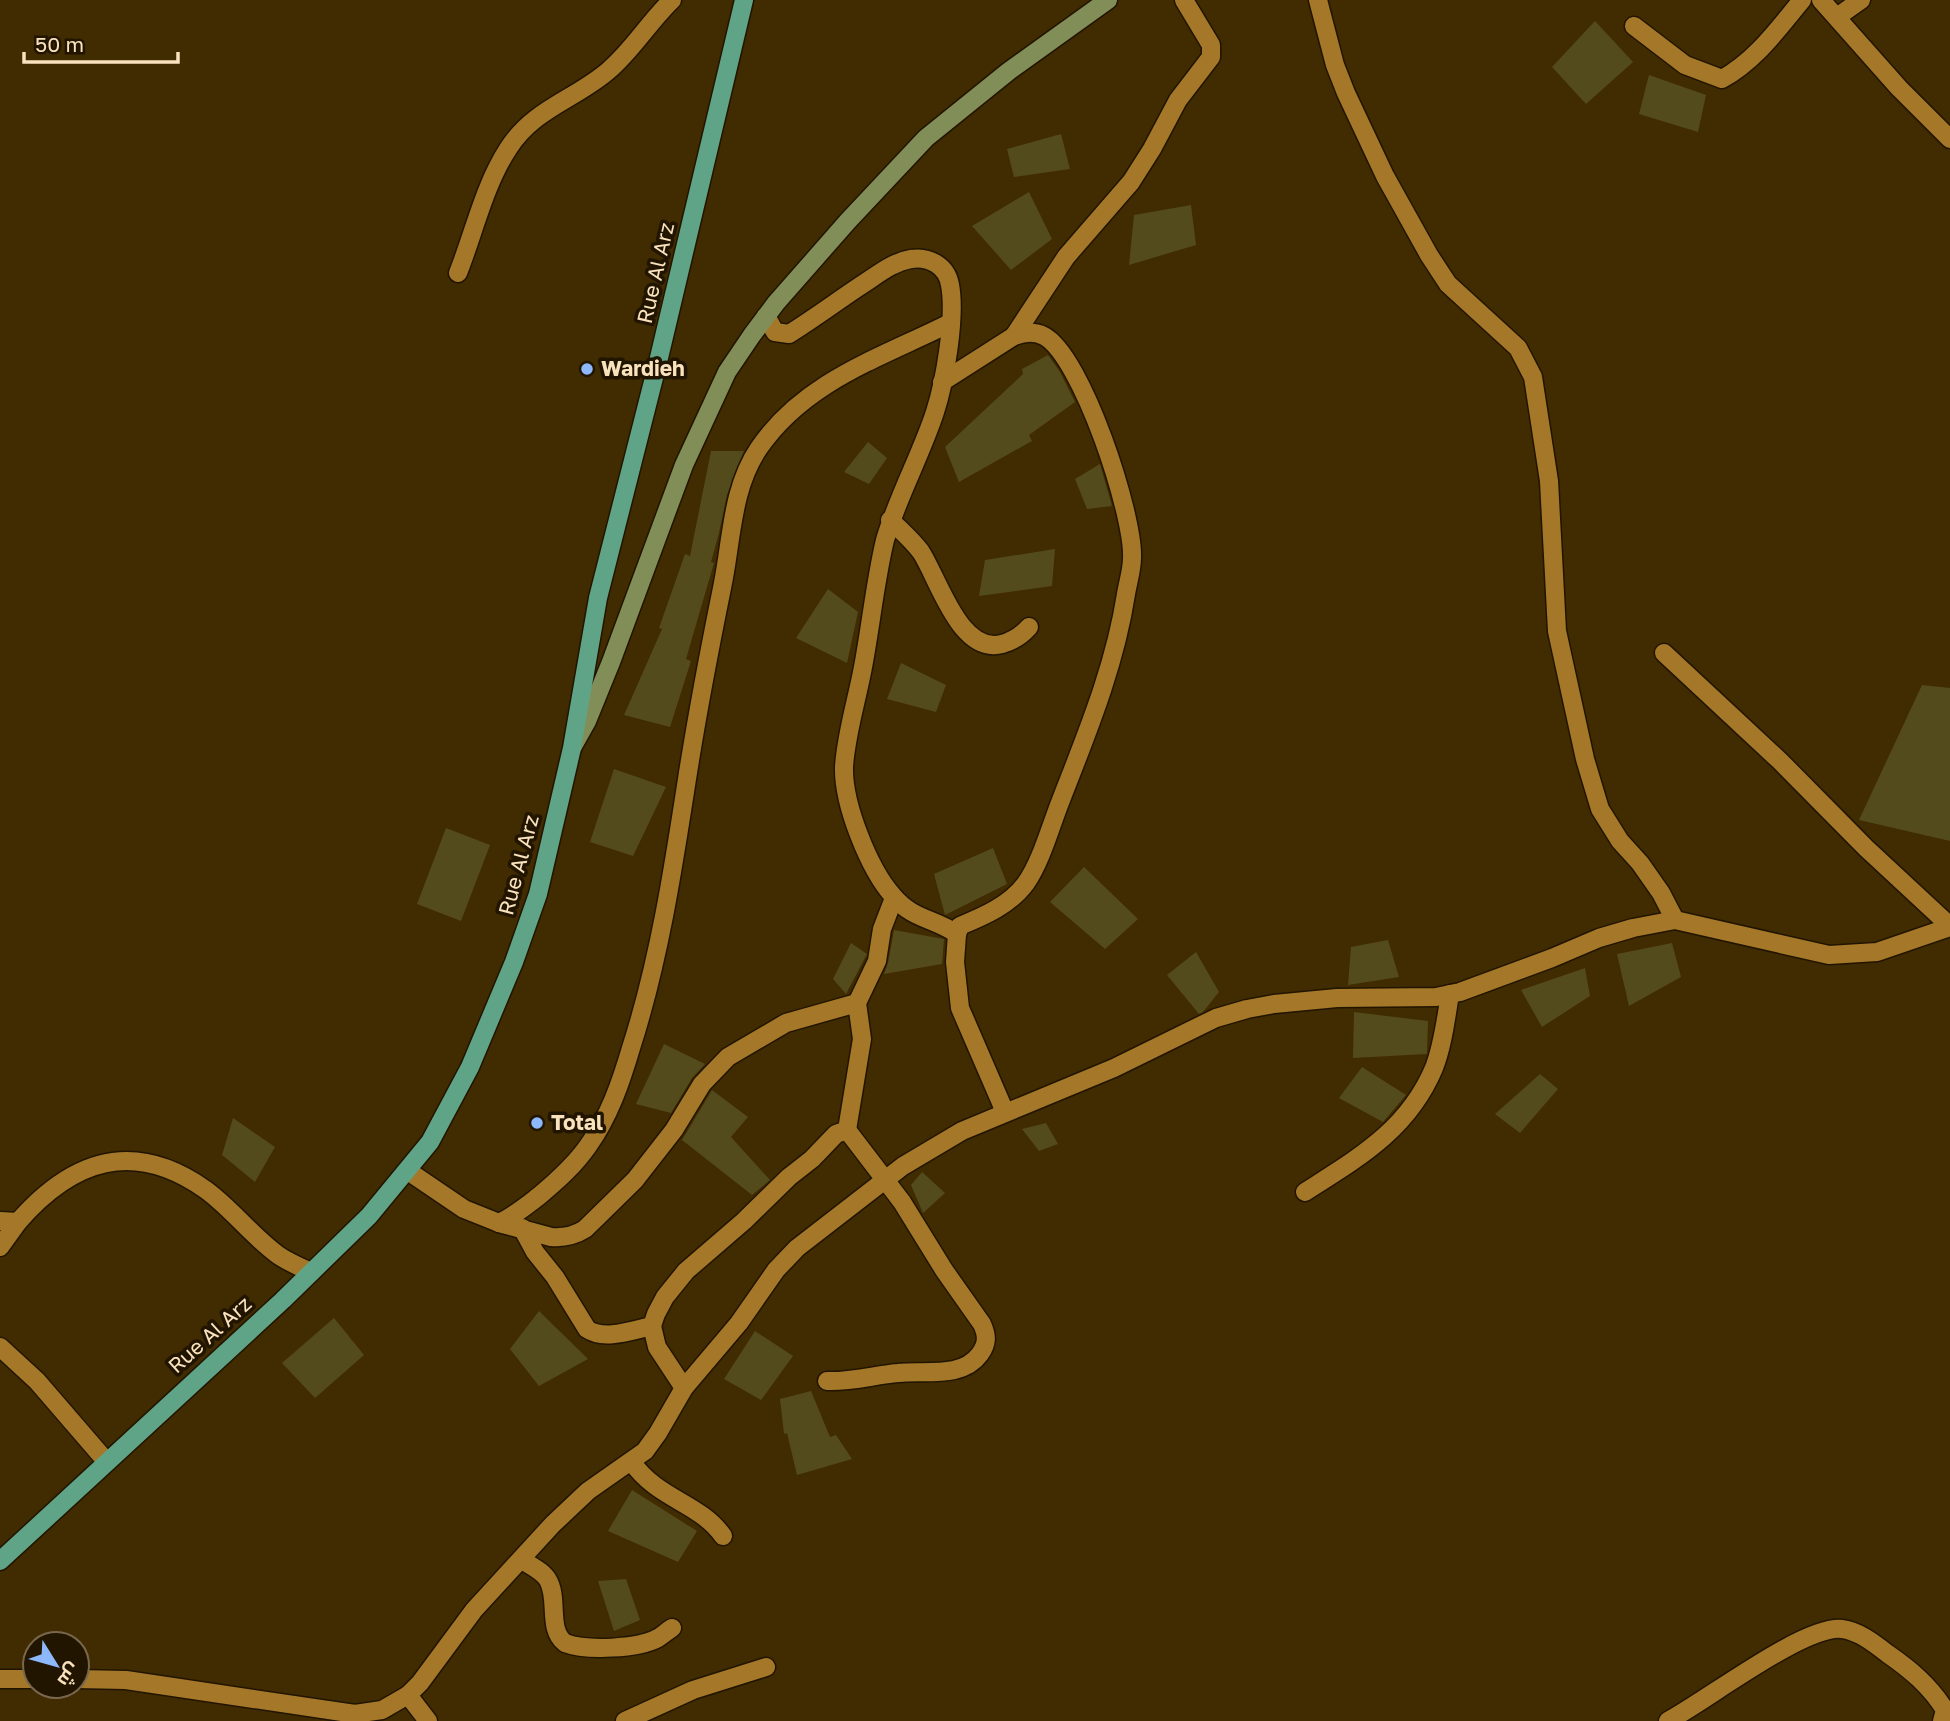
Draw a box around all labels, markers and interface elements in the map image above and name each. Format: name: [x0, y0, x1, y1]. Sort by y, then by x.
scale bar: [24, 21, 178, 65]
text: 50 m: [35, 31, 84, 57]
street label: Rue Al Arz: [631, 220, 679, 326]
place label: Wardieh: [601, 355, 685, 381]
marker: Wardieh: [579, 361, 595, 377]
street label: Rue Al Arz: [492, 812, 544, 918]
place label: Total: [551, 1109, 603, 1135]
marker: Total: [529, 1115, 545, 1131]
street label: Rue Al Arz: [162, 1290, 256, 1378]
north arrow: [21, 1630, 91, 1700]
text: ش: [53, 1658, 86, 1692]

